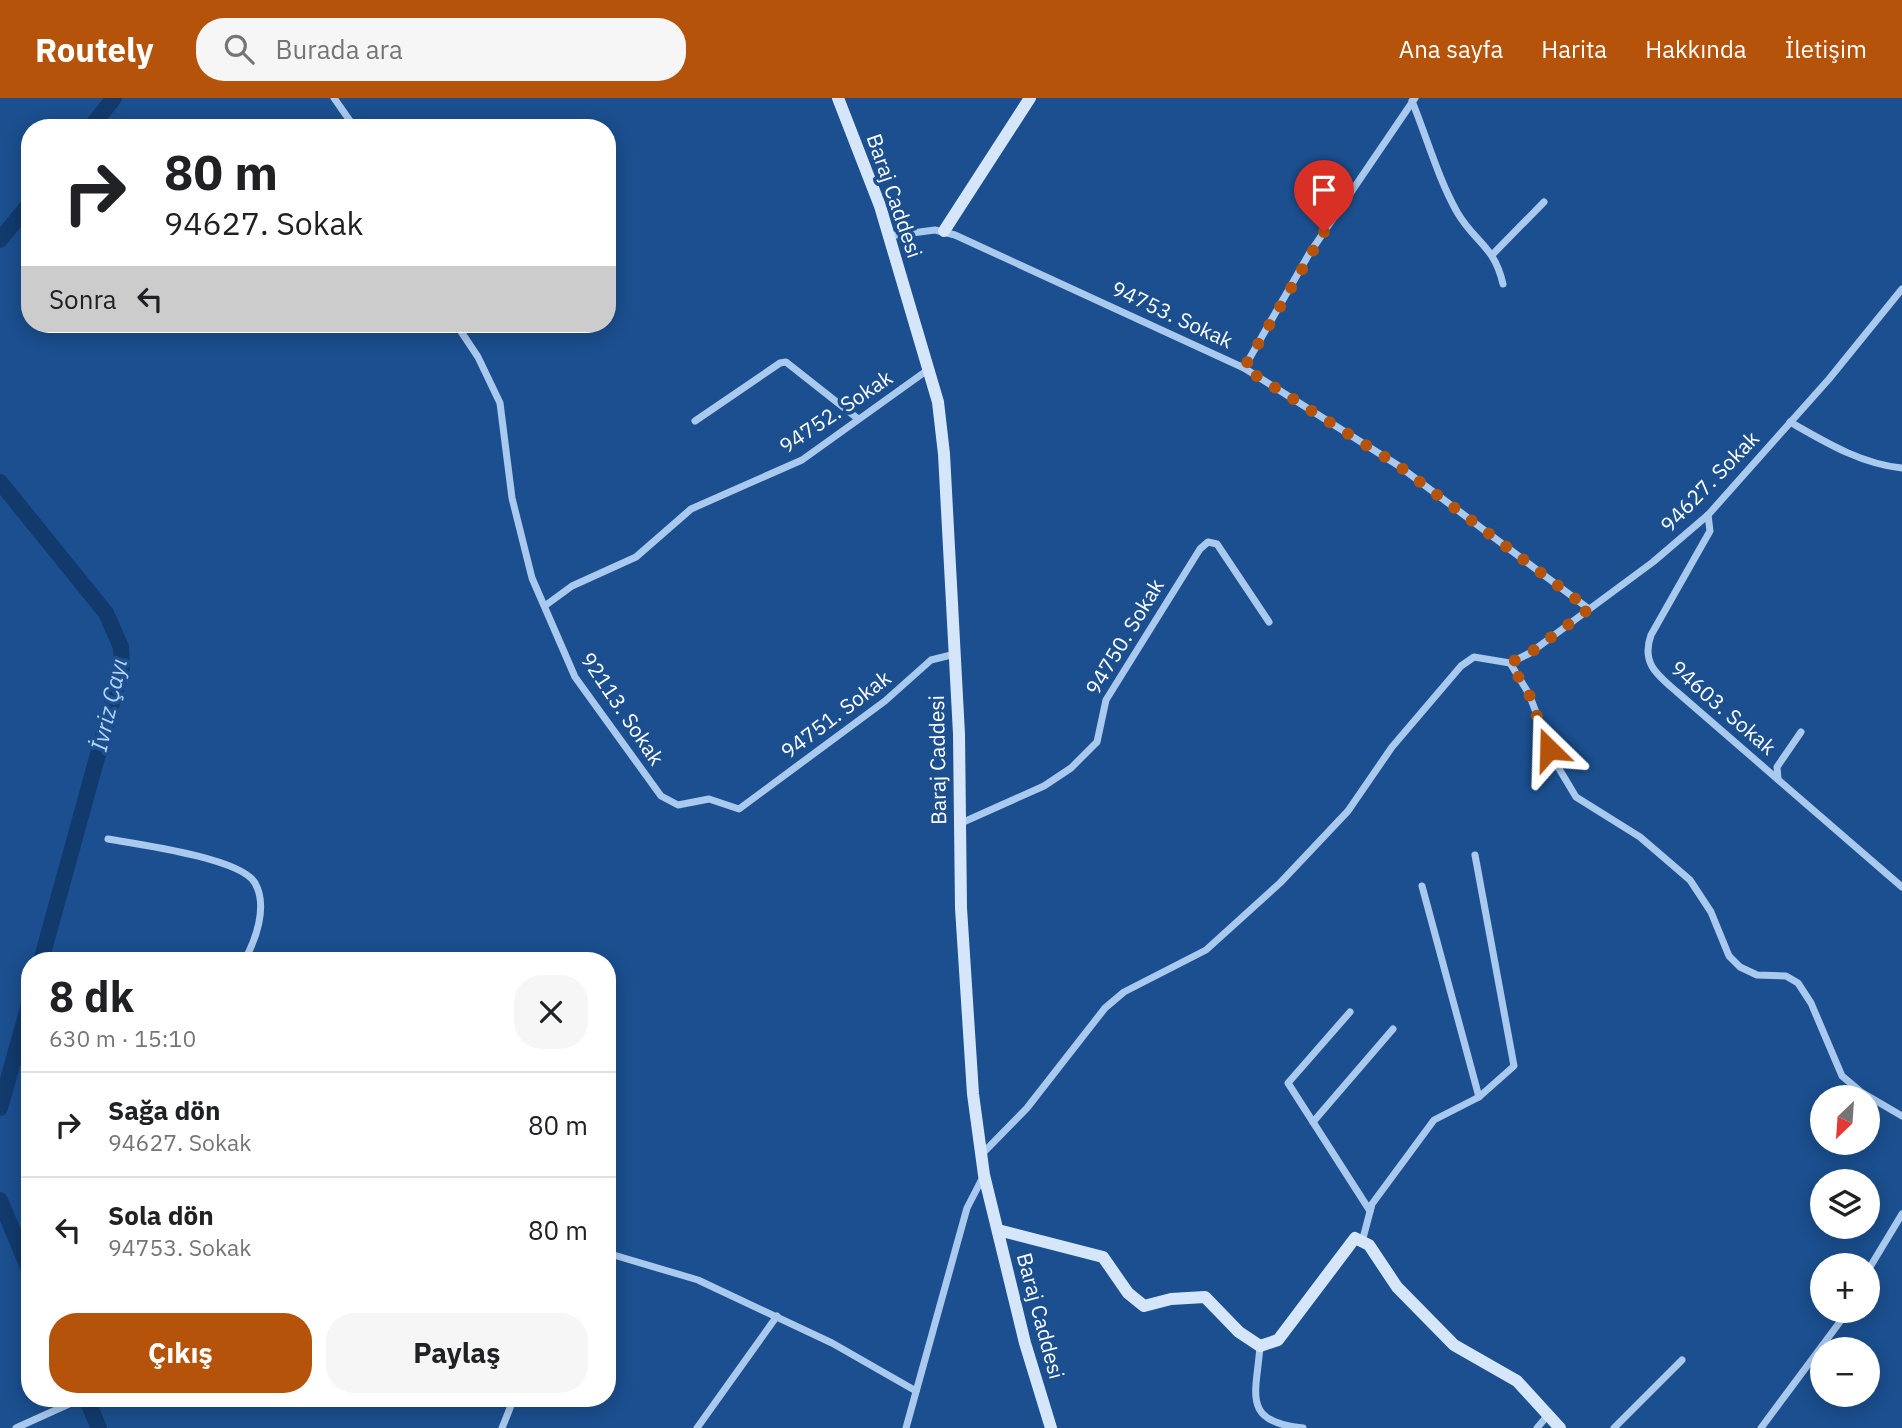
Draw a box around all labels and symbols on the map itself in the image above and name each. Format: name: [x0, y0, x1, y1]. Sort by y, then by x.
street label: Baraj Caddesi: [861, 130, 929, 261]
pin: [1294, 160, 1354, 232]
street label: 94753. Sokak: [1107, 274, 1238, 354]
street label: 94752. Sokak: [773, 363, 898, 459]
street label: 94627. Sokak: [1654, 425, 1765, 538]
street label: 94750. Sokak: [1078, 573, 1170, 700]
street label: 92113. Sokak: [575, 646, 671, 771]
street label: 94603. Sokak: [1665, 654, 1782, 761]
water label: İvriz Çayı: [83, 655, 133, 754]
street label: 94751. Sokak: [775, 664, 896, 765]
street label: Baraj Caddesi: [922, 695, 952, 825]
position arrow: [1512, 712, 1586, 786]
north arrow: [1810, 1085, 1880, 1155]
street label: Baraj Caddesi: [1011, 1250, 1071, 1382]

